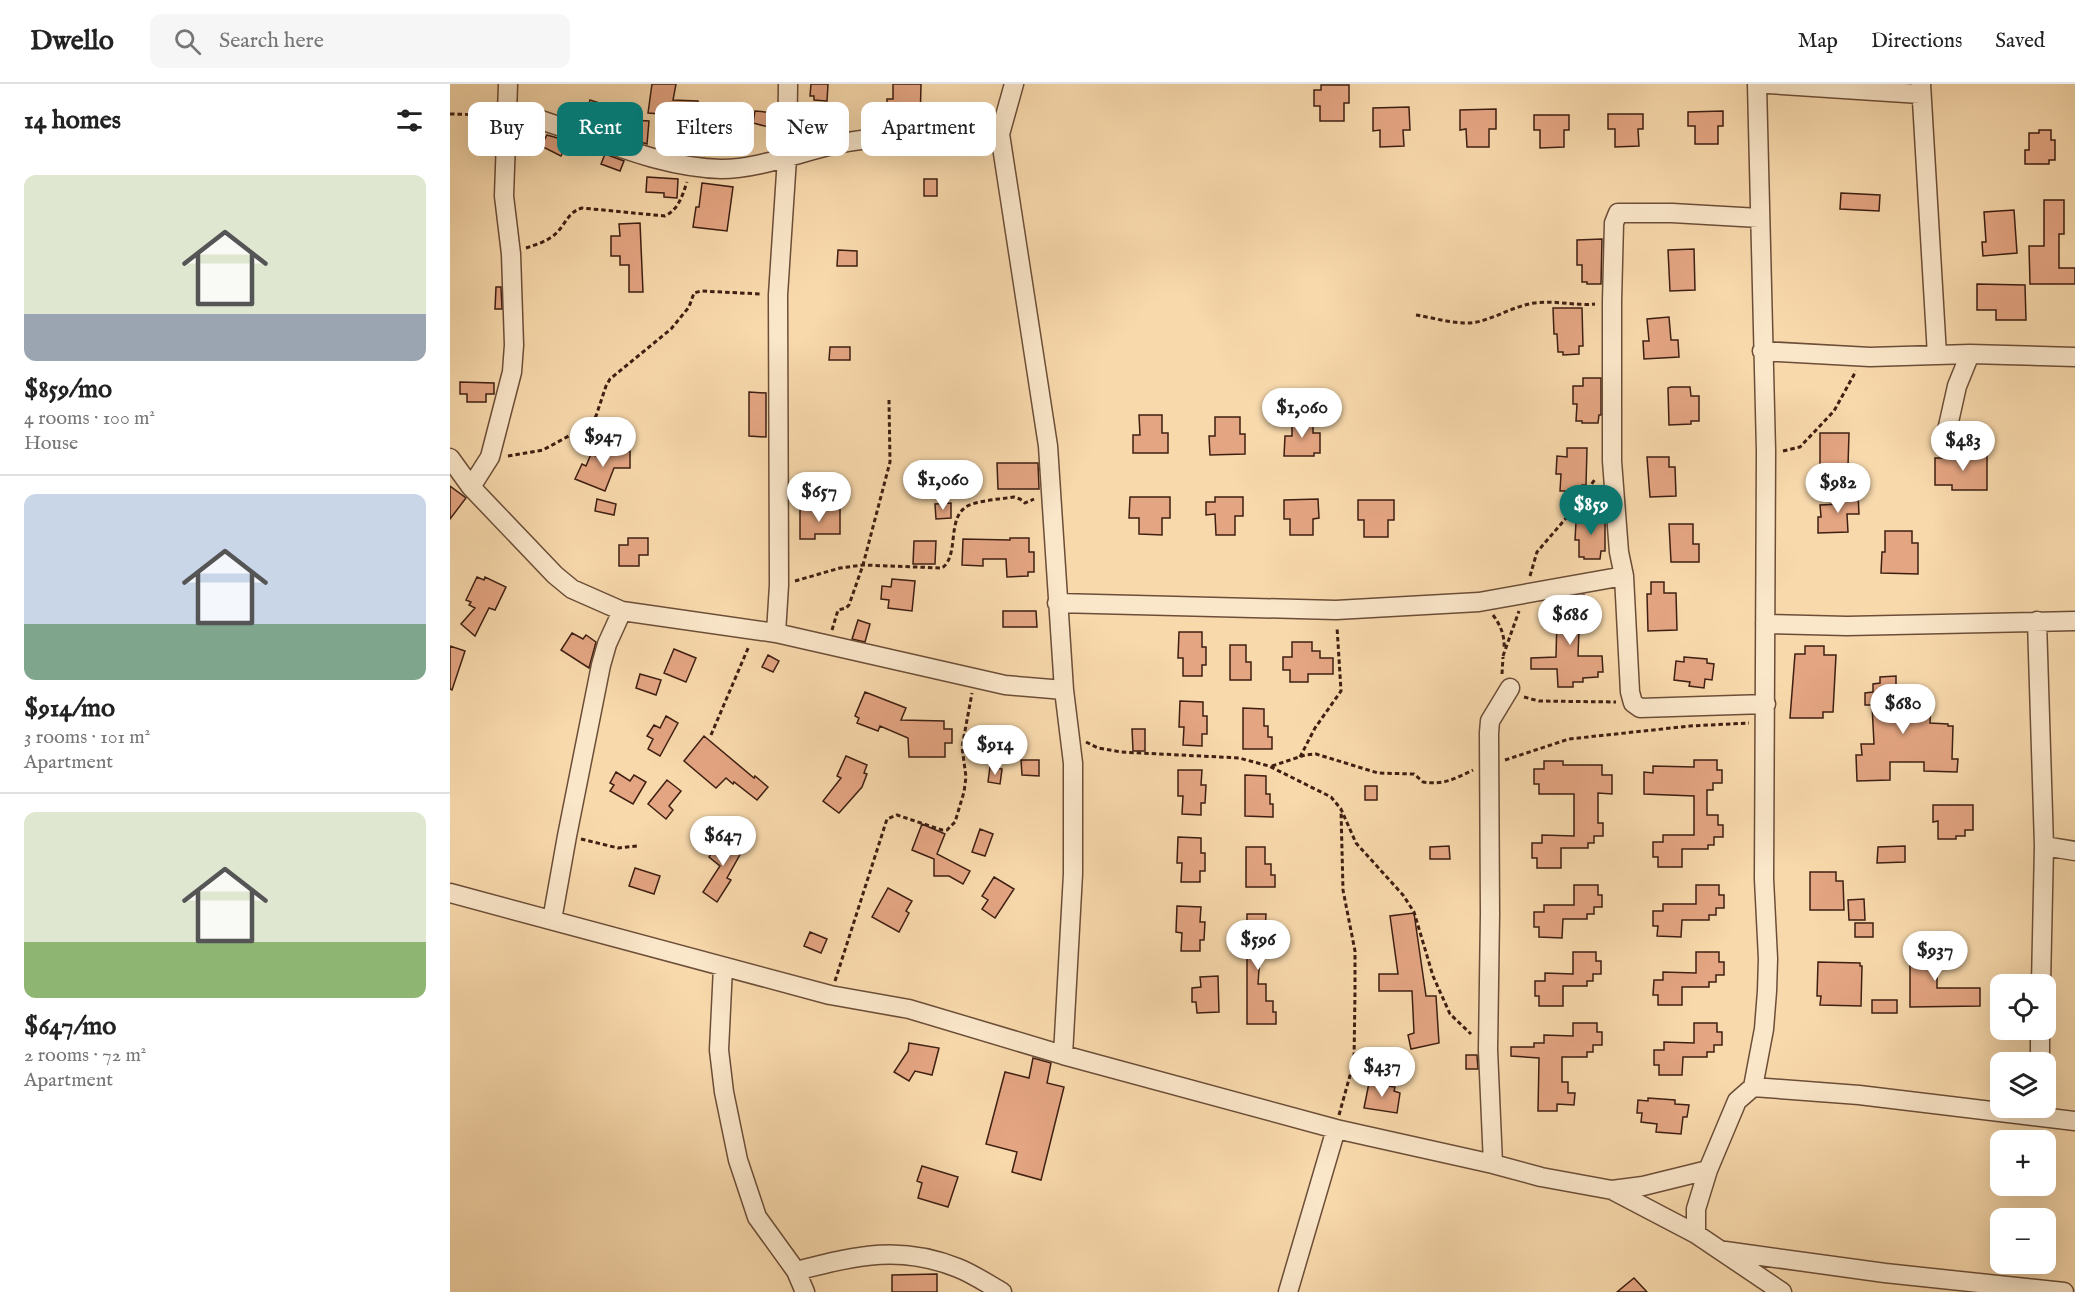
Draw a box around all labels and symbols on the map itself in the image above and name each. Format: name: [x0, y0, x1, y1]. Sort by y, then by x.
pin: $1,060: [1253, 388, 1351, 439]
pin: $947: [567, 417, 639, 468]
pin: $483: [1927, 421, 1999, 472]
pin: $1,060: [894, 460, 992, 511]
pin: $982: [1802, 463, 1874, 514]
pin: $657: [783, 472, 855, 523]
pin: $859: [1555, 485, 1627, 536]
pin: $686: [1534, 595, 1606, 646]
pin: $680: [1867, 684, 1939, 735]
pin: $914: [959, 725, 1031, 776]
pin: $647: [687, 816, 759, 867]
pin: $596: [1222, 920, 1294, 971]
pin: $937: [1899, 931, 1971, 982]
pin: $437: [1346, 1047, 1418, 1098]

